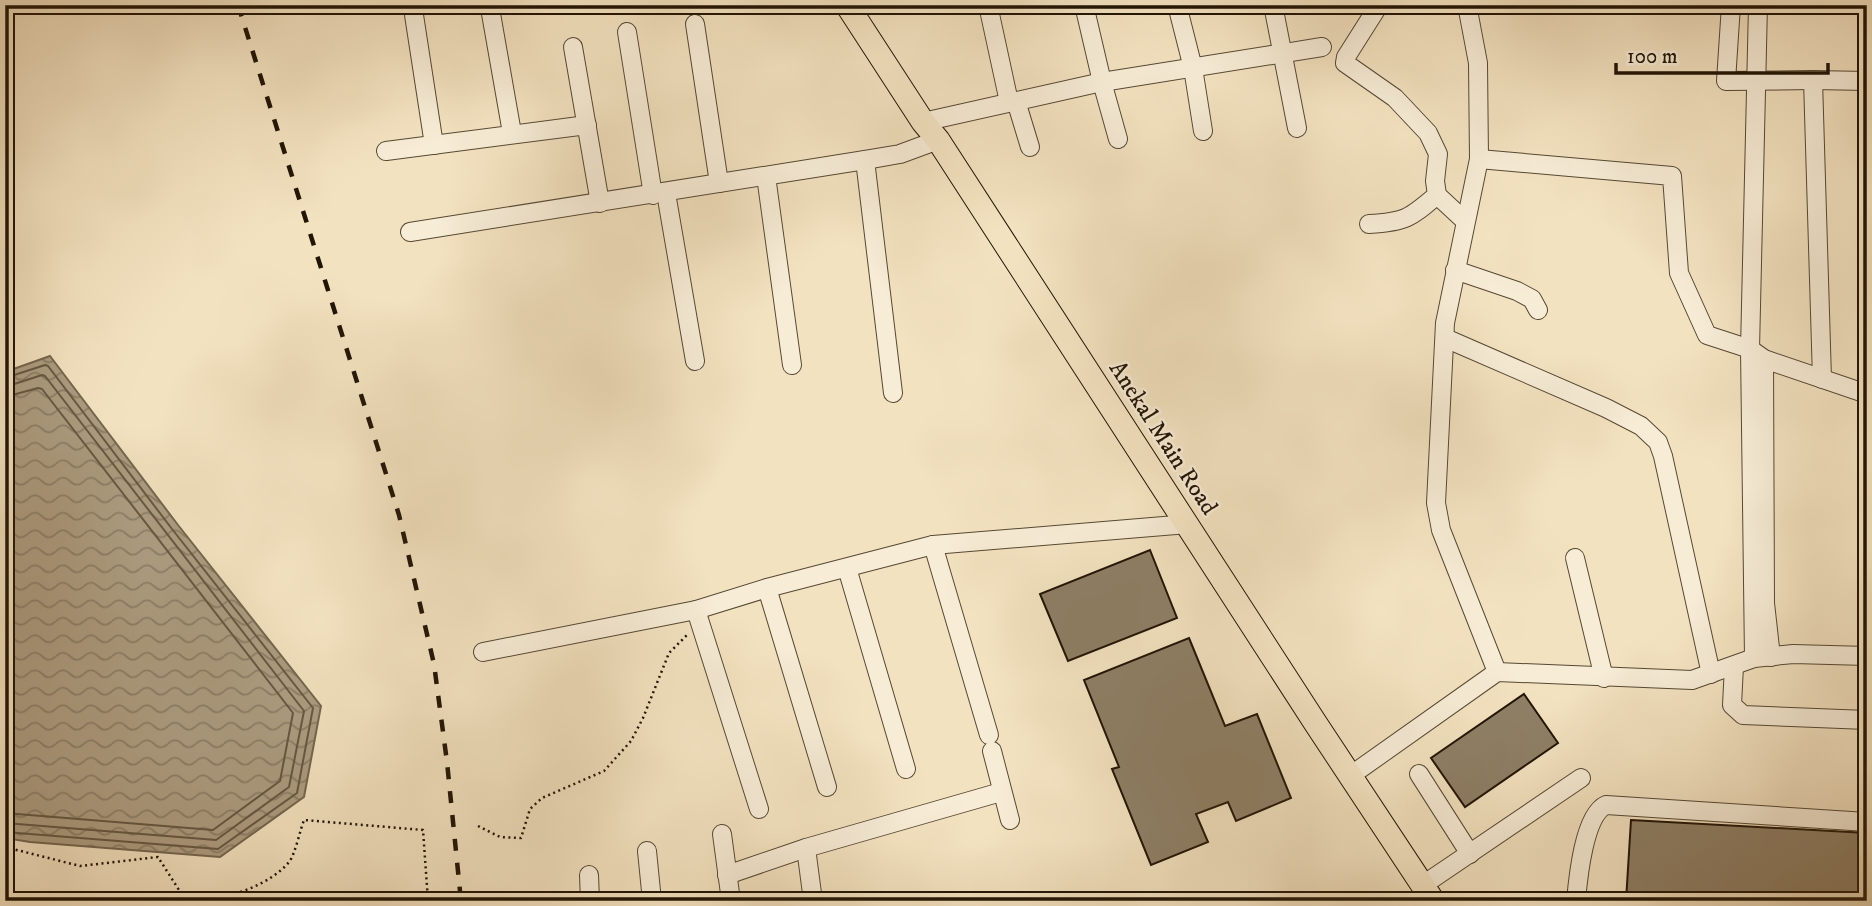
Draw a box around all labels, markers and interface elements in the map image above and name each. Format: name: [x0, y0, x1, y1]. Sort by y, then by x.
scale bar: [1616, 32, 1828, 76]
text: 100 m: [1627, 44, 1678, 70]
street label: Anekal Main Road: [1102, 355, 1224, 521]

